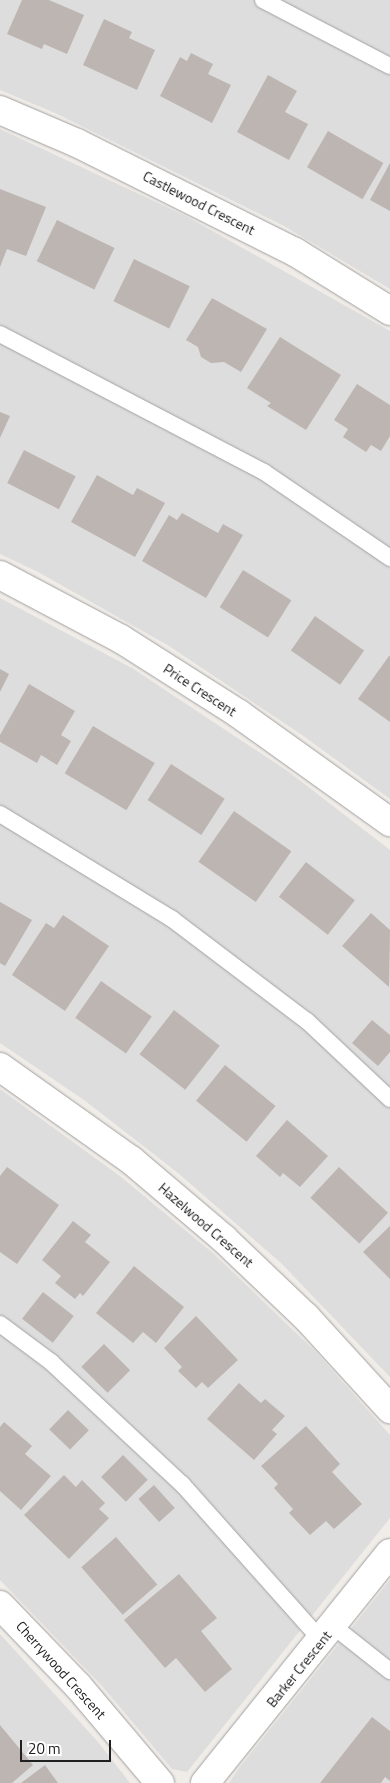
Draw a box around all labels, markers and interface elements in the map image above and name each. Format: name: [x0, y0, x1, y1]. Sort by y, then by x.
street label: Castlewood Crescent: [140, 167, 258, 239]
street label: Price Crescent: [160, 660, 240, 720]
street label: Hazelwood Crescent: [155, 1179, 257, 1271]
street label: Cherrywood Crescent: [13, 1618, 109, 1722]
street label: Barker Crescent: [263, 1627, 335, 1711]
scale bar: [22, 1730, 114, 1762]
text: 20 m: [28, 1737, 61, 1760]

